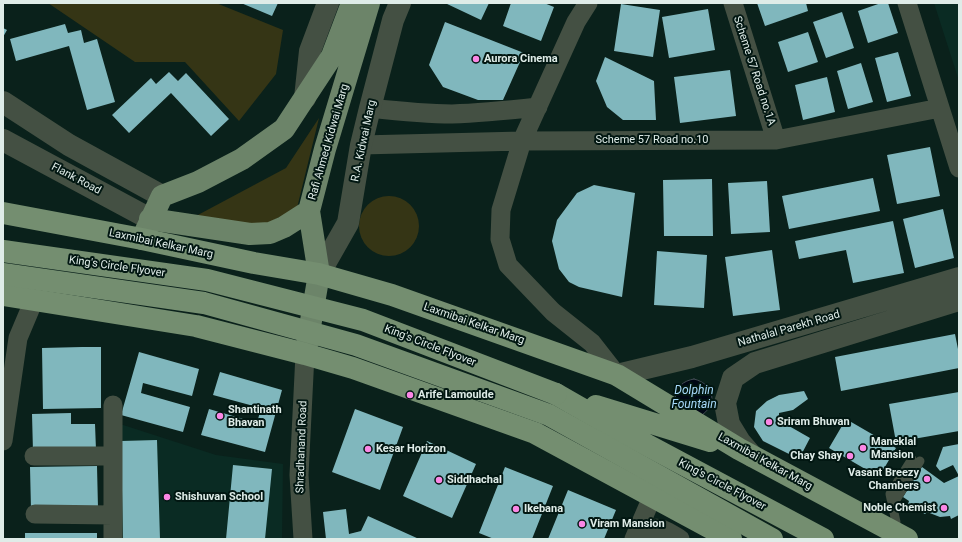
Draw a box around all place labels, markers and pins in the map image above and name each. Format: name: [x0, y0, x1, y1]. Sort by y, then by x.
place label: Aurora Cinema: [484, 52, 558, 66]
marker: Aurora Cinema: [471, 54, 481, 64]
place label: Arife Lamoulde: [418, 388, 494, 402]
marker: Arife Lamoulde: [405, 390, 415, 400]
place label: Shantinath Bhavan: [228, 403, 282, 429]
marker: Shantinath Bhavan: [215, 411, 225, 421]
place label: Sriram Bhuvan: [777, 415, 850, 429]
marker: Sriram Bhuvan: [764, 417, 774, 427]
place label: Maneklal Mansion: [871, 435, 916, 461]
place label: Kesar Horizon: [376, 442, 446, 456]
marker: Maneklal Mansion: [858, 443, 868, 453]
marker: Kesar Horizon: [363, 444, 373, 454]
place label: Chay Shay: [790, 449, 842, 463]
marker: Chay Shay: [845, 451, 855, 461]
place label: Vasant Breezy Chambers: [848, 466, 919, 492]
place label: Siddhachal: [447, 473, 502, 487]
marker: Vasant Breezy Chambers: [922, 474, 932, 484]
marker: Siddhachal: [434, 475, 444, 485]
place label: Shishuvan School: [175, 490, 263, 504]
marker: Shishuvan School: [162, 492, 172, 502]
place label: Noble Chemist: [863, 501, 936, 515]
place label: Ikebana: [524, 502, 563, 516]
marker: Noble Chemist: [939, 503, 949, 513]
marker: Ikebana: [511, 504, 521, 514]
place label: Viram Mansion: [590, 517, 665, 531]
marker: Viram Mansion: [577, 519, 587, 529]

